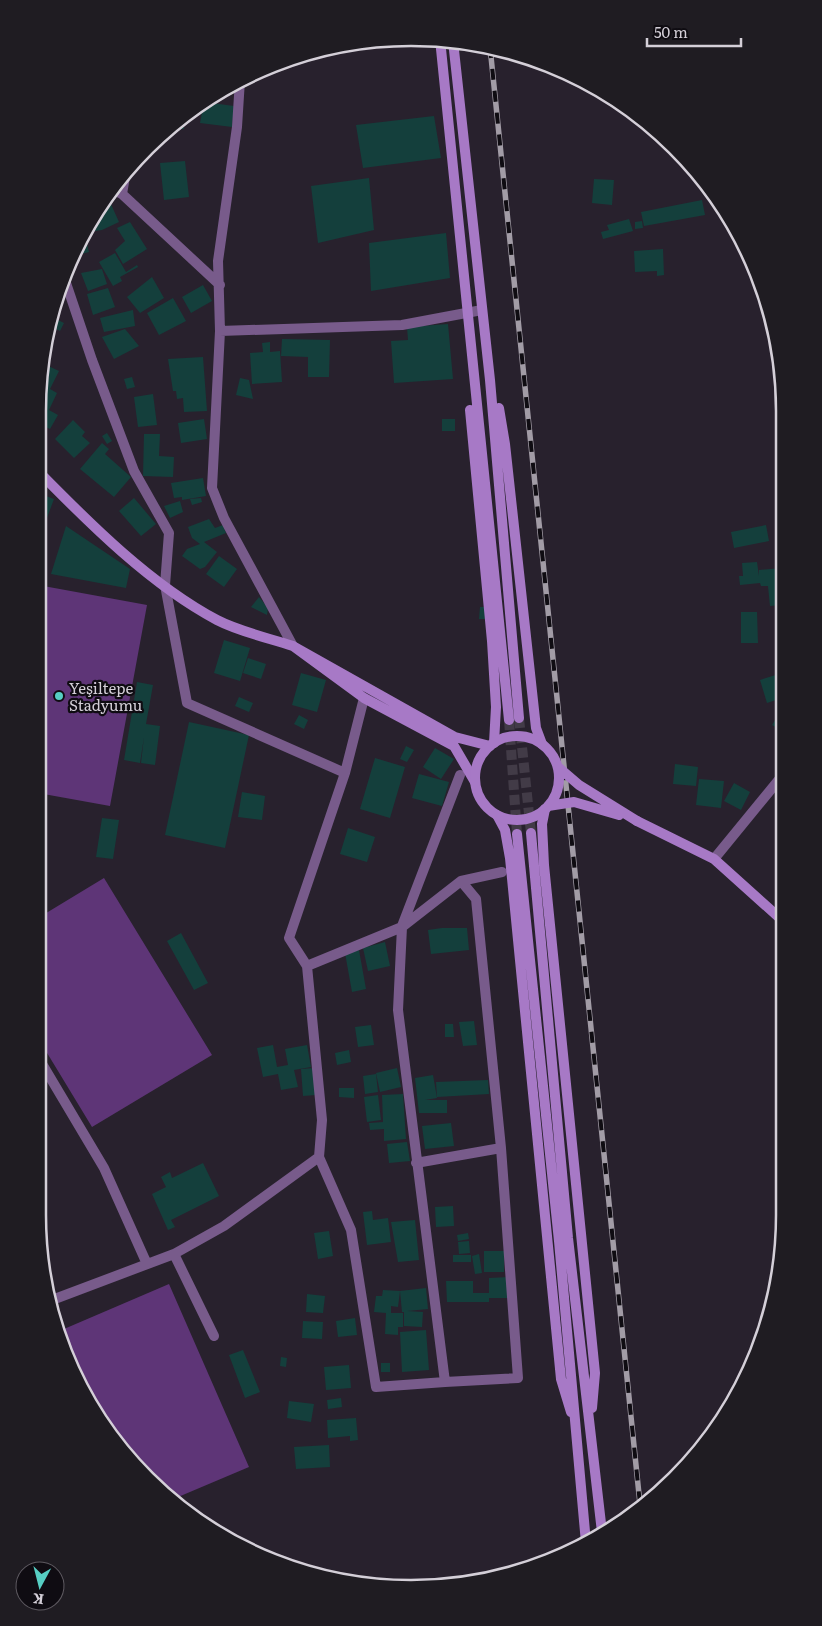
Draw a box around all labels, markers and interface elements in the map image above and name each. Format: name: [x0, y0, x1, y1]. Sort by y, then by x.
scale bar: [647, 15, 741, 47]
text: 50 m: [654, 20, 688, 43]
place label: Yeşiltepe Stadyumu: [69, 676, 143, 716]
marker: Yeşiltepe Stadyumu: [53, 690, 65, 702]
north arrow: [15, 1561, 65, 1611]
text: K: [32, 1589, 45, 1610]

